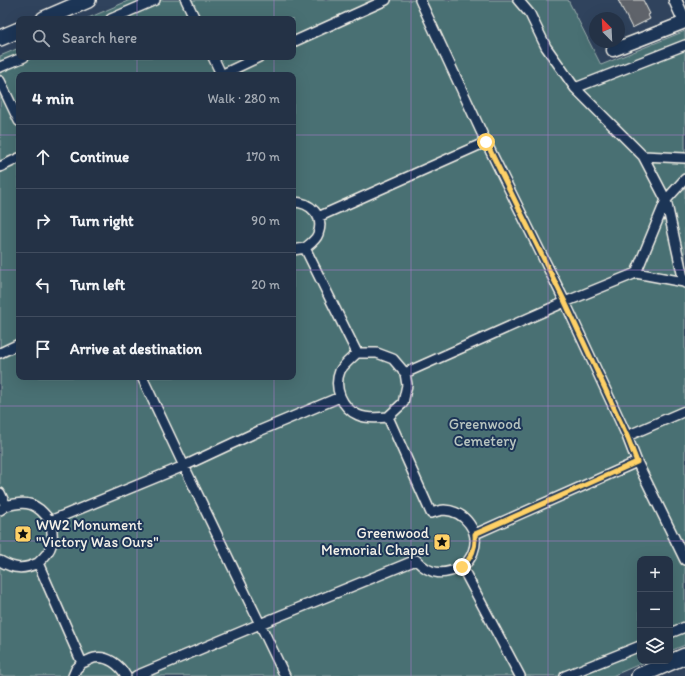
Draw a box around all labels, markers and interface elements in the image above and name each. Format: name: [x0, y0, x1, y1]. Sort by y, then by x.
north arrow: [589, 12, 625, 48]
search box: [16, 16, 296, 60]
icon: search: [30, 27, 52, 49]
text: Search here: [62, 29, 137, 47]
text: 4 min: [32, 88, 74, 108]
text: Walk · 280 m: [207, 91, 280, 106]
route start: [477, 133, 495, 151]
icon: ahead: [32, 146, 54, 168]
text: Continue: [70, 148, 129, 166]
text: 170 m: [246, 149, 280, 164]
icon: right: [32, 210, 54, 232]
text: Turn right: [70, 212, 134, 230]
text: 90 m: [251, 213, 280, 228]
icon: left: [32, 274, 54, 296]
text: Turn left: [70, 276, 125, 294]
text: 20 m: [251, 277, 280, 292]
icon: arrive: [32, 338, 54, 360]
text: Arrive at destination: [70, 340, 202, 358]
park label: Greenwood Cemetery: [449, 415, 522, 450]
place label: WW2 Monument "Victory Was Ours": [36, 516, 159, 551]
place icon: WW2 Monument "Victory Was Ours": [13, 524, 33, 544]
place label: Greenwood Memorial Chapel: [321, 524, 430, 559]
place icon: Greenwood Memorial Chapel: [432, 532, 452, 552]
map controls: [637, 556, 673, 664]
button: +: [637, 556, 673, 592]
route end: [453, 558, 471, 576]
button: −: [637, 592, 673, 628]
button: layers: [637, 628, 673, 664]

